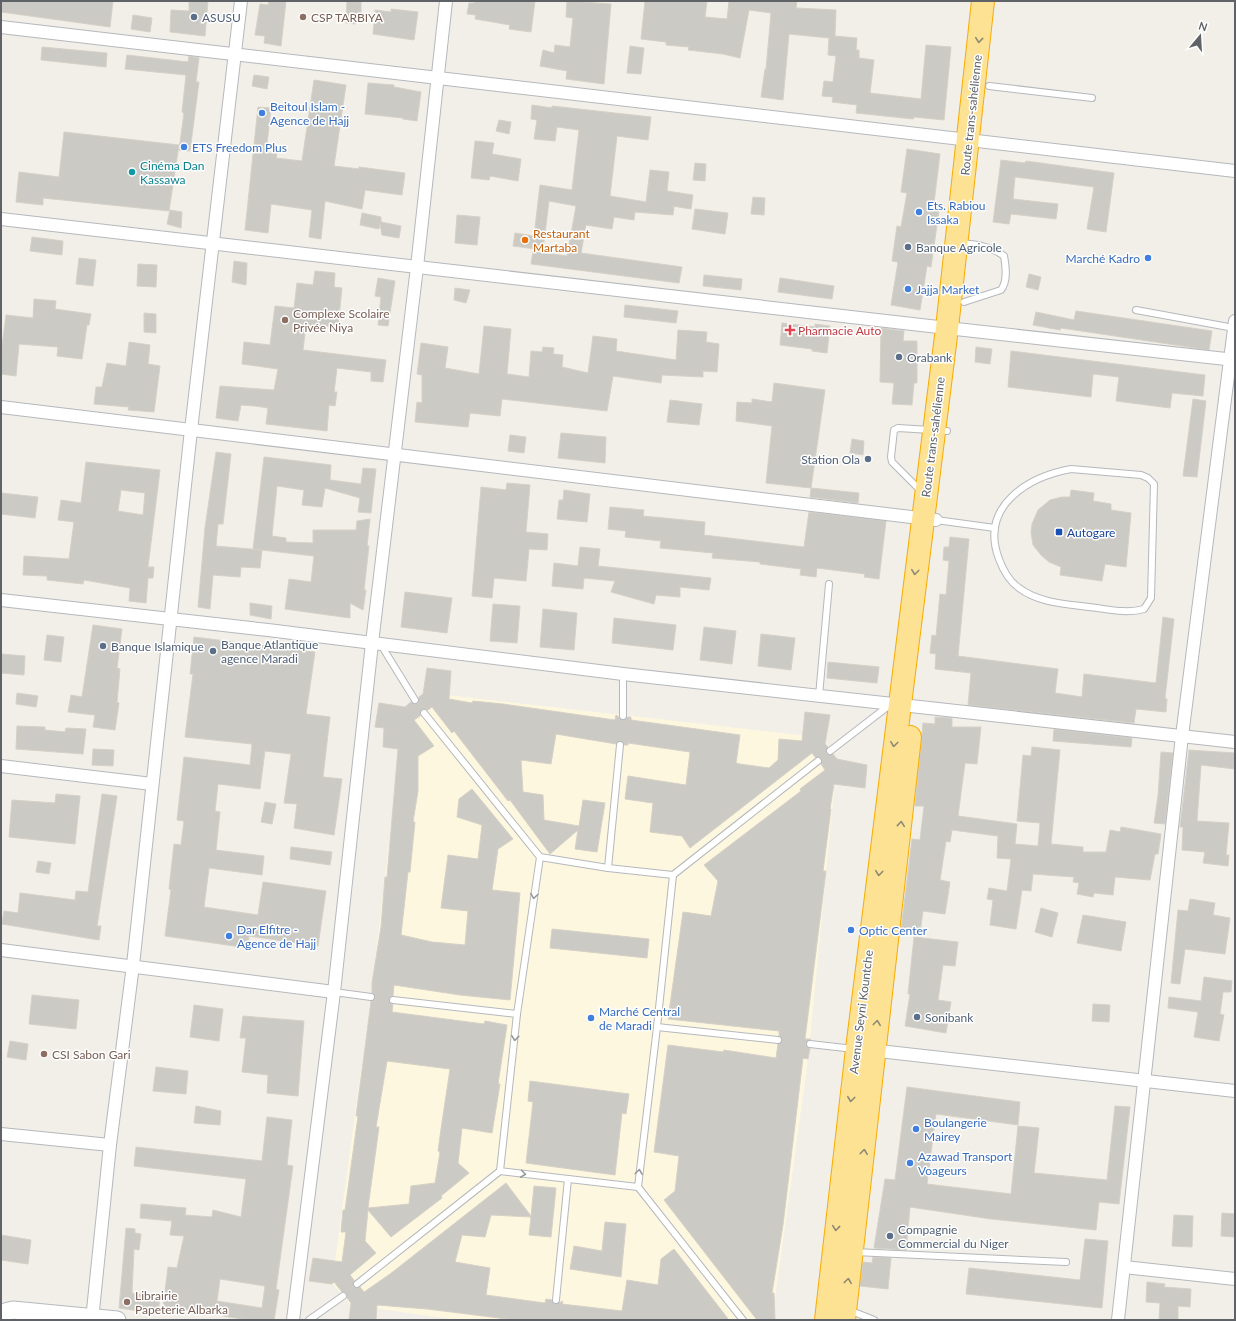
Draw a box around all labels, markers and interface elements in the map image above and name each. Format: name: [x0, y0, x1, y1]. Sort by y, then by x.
place label: ASUSU: [202, 10, 241, 25]
place label: CSP TARBIYA: [311, 10, 384, 25]
marker: ASUSU: [189, 12, 199, 22]
marker: CSP TARBIYA: [298, 12, 308, 22]
north arrow: [1180, 16, 1220, 56]
text: N: [1197, 19, 1209, 34]
one-way arrow: [975, 37, 984, 43]
street label: Route trans-sahélienne: [957, 54, 985, 176]
place label: Beitoul Islam - Agence de Hajj: [270, 99, 349, 128]
marker: Beitoul Islam - Agence de Hajj: [257, 108, 267, 118]
place label: ETS Freedom Plus: [192, 140, 287, 155]
marker: ETS Freedom Plus: [179, 142, 189, 152]
place label: Cinéma Dan Kassawa: [140, 158, 204, 187]
marker: Cinéma Dan Kassawa: [127, 167, 137, 177]
place label: Ets. Rabiou Issaka: [927, 198, 986, 227]
marker: Ets. Rabiou Issaka: [914, 207, 924, 217]
place label: Restaurant Martaba: [533, 226, 590, 255]
marker: Restaurant Martaba: [520, 235, 530, 245]
place label: Banque Agricole: [916, 240, 1002, 255]
marker: Banque Agricole: [903, 242, 913, 252]
place label: Marché Kadro: [1066, 251, 1140, 266]
marker: Marché Kadro: [1143, 253, 1153, 263]
place label: Jajja Market: [916, 282, 980, 297]
marker: Jajja Market: [903, 284, 913, 294]
place label: Complexe Scolaire Privée Niya: [293, 306, 390, 335]
marker: Complexe Scolaire Privée Niya: [280, 315, 290, 325]
place label: Pharmacie Auto: [798, 323, 882, 338]
marker: Pharmacie Auto: [785, 325, 795, 335]
place label: Orabank: [907, 350, 953, 365]
marker: Orabank: [894, 352, 904, 362]
street label: Route trans-sahélienne: [918, 376, 948, 498]
place label: Station Ola: [801, 452, 860, 467]
marker: Station Ola: [863, 454, 873, 464]
place label: Autogare: [1067, 525, 1115, 540]
marker: Autogare: [1054, 527, 1064, 537]
one-way arrow: [911, 569, 920, 575]
place label: Banque Atlantique agence Maradi: [221, 637, 318, 666]
place label: Banque Islamique: [111, 639, 204, 654]
marker: Banque Islamique: [98, 641, 108, 651]
marker: Banque Atlantique agence Maradi: [208, 646, 218, 656]
one-way arrow: [890, 740, 899, 747]
one-way arrow: [896, 821, 905, 827]
one-way arrow: [874, 870, 883, 876]
one-way arrow: [530, 893, 539, 899]
place label: Dar Elfitre - Agence de Hajj: [237, 922, 316, 951]
place label: Optic Center: [859, 923, 928, 938]
marker: Optic Center: [846, 925, 856, 935]
marker: Dar Elfitre - Agence de Hajj: [224, 931, 234, 941]
street label: Avenue Seyni Kountche: [846, 949, 876, 1075]
place label: Marché Central de Maradi: [599, 1004, 680, 1033]
place label: Sonibank: [925, 1010, 974, 1025]
marker: Sonibank: [912, 1012, 922, 1022]
marker: Marché Central de Maradi: [586, 1013, 596, 1023]
one-way arrow: [872, 1020, 881, 1026]
one-way arrow: [510, 1035, 519, 1041]
place label: CSI Sabon Gari: [52, 1047, 131, 1062]
marker: CSI Sabon Gari: [39, 1049, 49, 1059]
one-way arrow: [847, 1096, 856, 1102]
place label: Boulangerie Mairey: [924, 1115, 987, 1144]
marker: Boulangerie Mairey: [911, 1124, 921, 1134]
one-way arrow: [859, 1149, 868, 1155]
place label: Azawad Transport Voageurs: [918, 1149, 1013, 1178]
marker: Azawad Transport Voageurs: [905, 1158, 915, 1168]
one-way arrow: [520, 1169, 526, 1178]
one-way arrow: [635, 1169, 644, 1175]
place label: Compagnie Commercial du Niger: [898, 1222, 1009, 1251]
one-way arrow: [832, 1225, 841, 1231]
marker: Compagnie Commercial du Niger: [885, 1231, 895, 1241]
one-way arrow: [844, 1278, 853, 1284]
place label: Librairie Papeterie Albarka: [135, 1288, 228, 1317]
marker: Librairie Papeterie Albarka: [122, 1297, 132, 1307]

